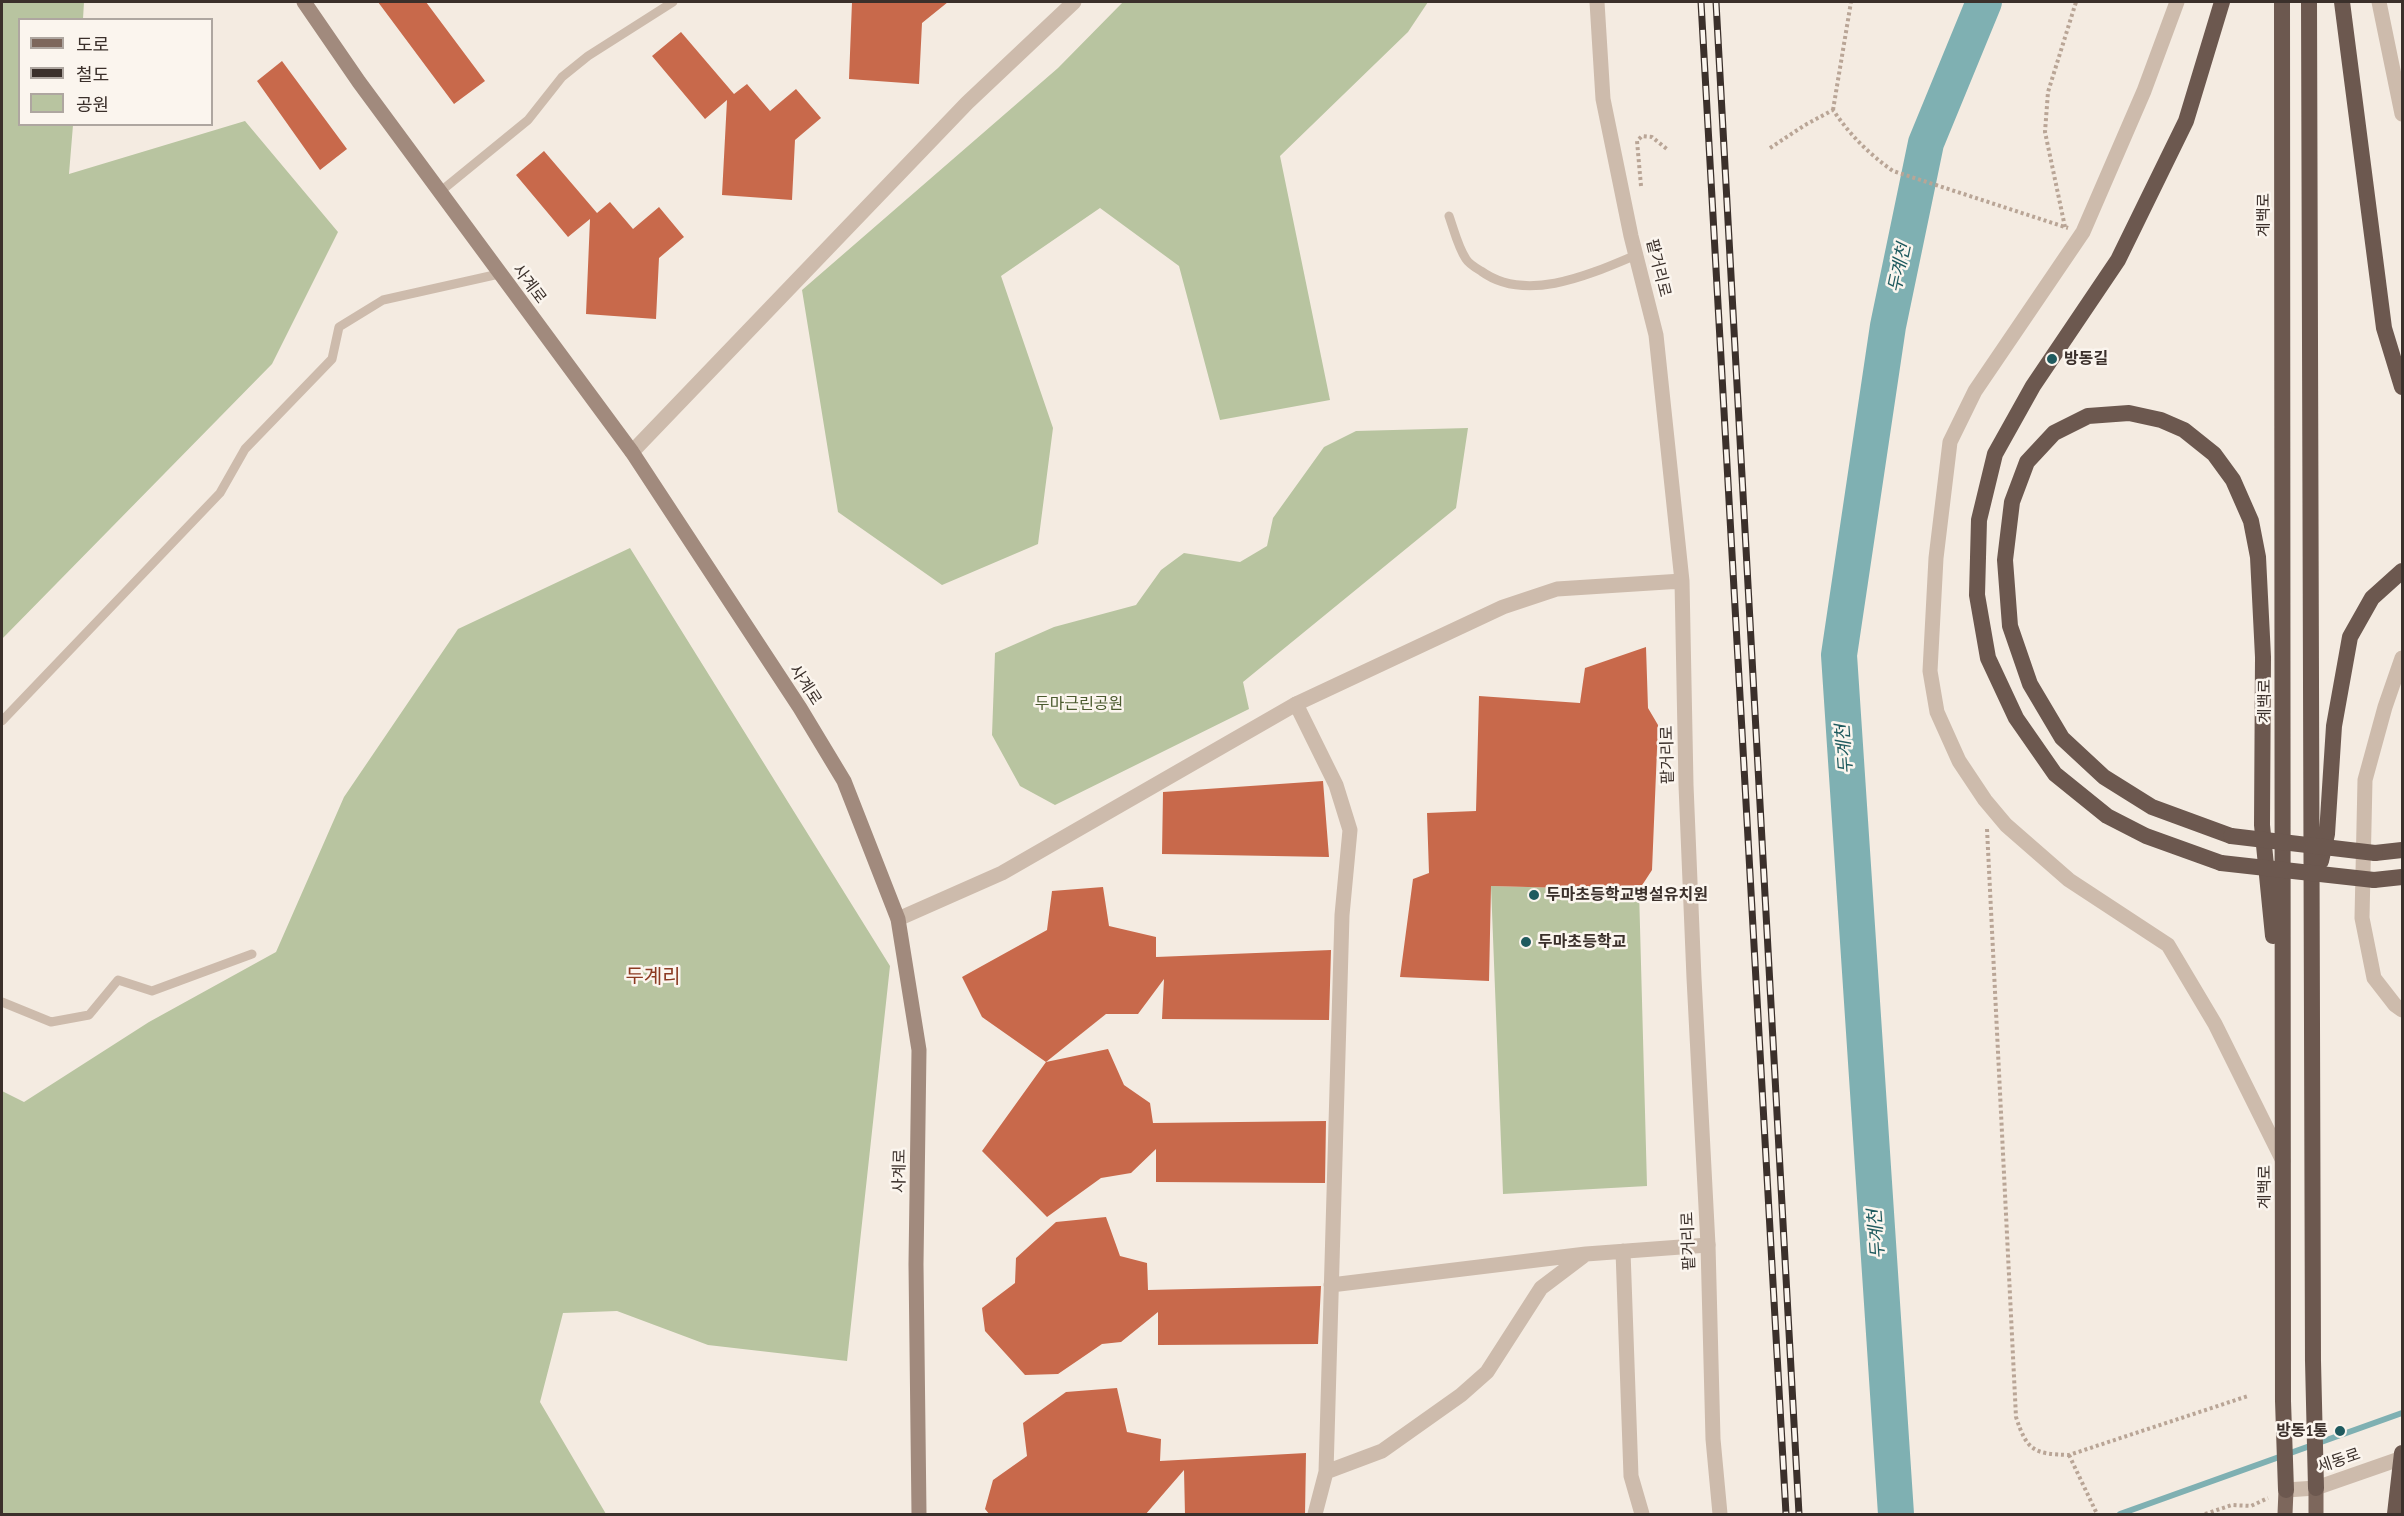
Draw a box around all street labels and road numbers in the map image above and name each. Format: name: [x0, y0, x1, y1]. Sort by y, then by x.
street label: 계백로: [2254, 193, 2274, 237]
street label: 팥거리로: [1642, 237, 1674, 299]
street label: 사계로: [508, 261, 550, 307]
street label: 사계로: [785, 661, 825, 709]
street label: 계백로: [2255, 679, 2275, 723]
street label: 팥거리로: [1658, 725, 1678, 785]
street label: 사계로: [890, 1149, 910, 1193]
street label: 계백로: [2255, 1165, 2275, 1209]
street label: 팥거리로: [1678, 1211, 1700, 1271]
street label: 세동로: [2315, 1445, 2363, 1477]

